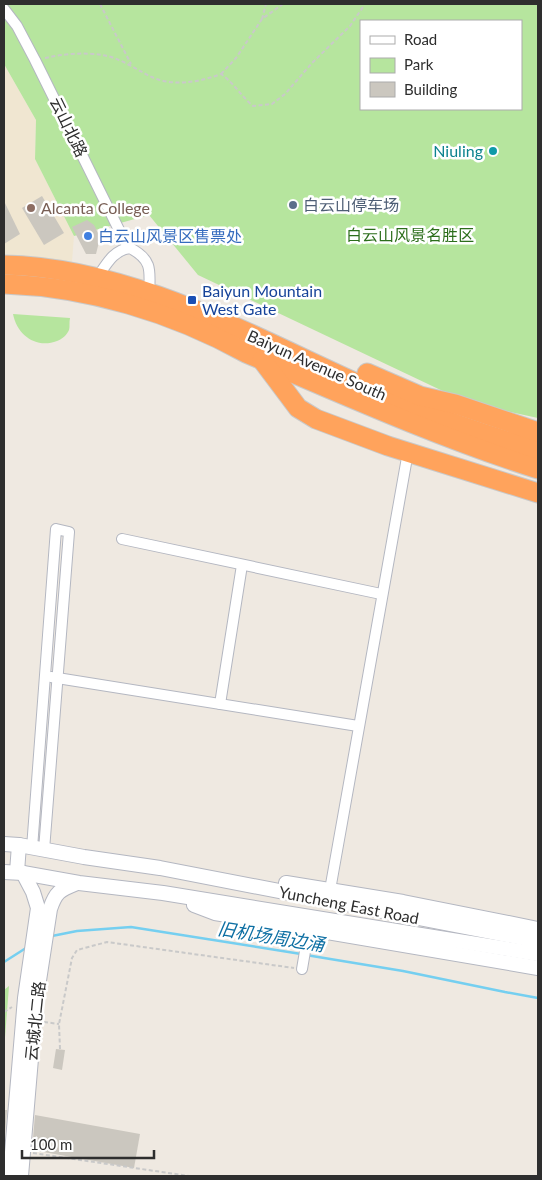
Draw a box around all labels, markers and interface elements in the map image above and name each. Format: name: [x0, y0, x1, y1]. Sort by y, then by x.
legend: [360, 20, 522, 110]
text: Road: [404, 30, 437, 48]
text: Park: [404, 55, 434, 73]
text: Building: [404, 80, 457, 98]
street label: 云山北路: [47, 94, 92, 160]
place label: Niuling: [433, 141, 483, 160]
marker: Niuling: [487, 145, 499, 157]
place label: 白云山停车场: [303, 195, 399, 214]
place label: Alcanta College: [41, 198, 150, 217]
marker: 白云山停车场: [287, 199, 299, 211]
marker: Alcanta College: [25, 202, 37, 214]
park label: 白云山风景名胜区: [346, 225, 474, 244]
place label: 白云山风景区售票处: [98, 226, 242, 245]
marker: 白云山风景区售票处: [82, 230, 94, 242]
place label: Baiyun Mountain West Gate: [202, 281, 322, 318]
marker: Baiyun Mountain West Gate: [186, 294, 198, 306]
street label: Baiyun Avenue South: [245, 325, 390, 404]
street label: Yuncheng East Road: [277, 882, 421, 927]
water label: 旧机场周边涌: [216, 917, 328, 956]
street label: 云城北二路: [21, 980, 48, 1062]
scale bar: [22, 1128, 155, 1160]
text: 100 m: [30, 1135, 72, 1153]

